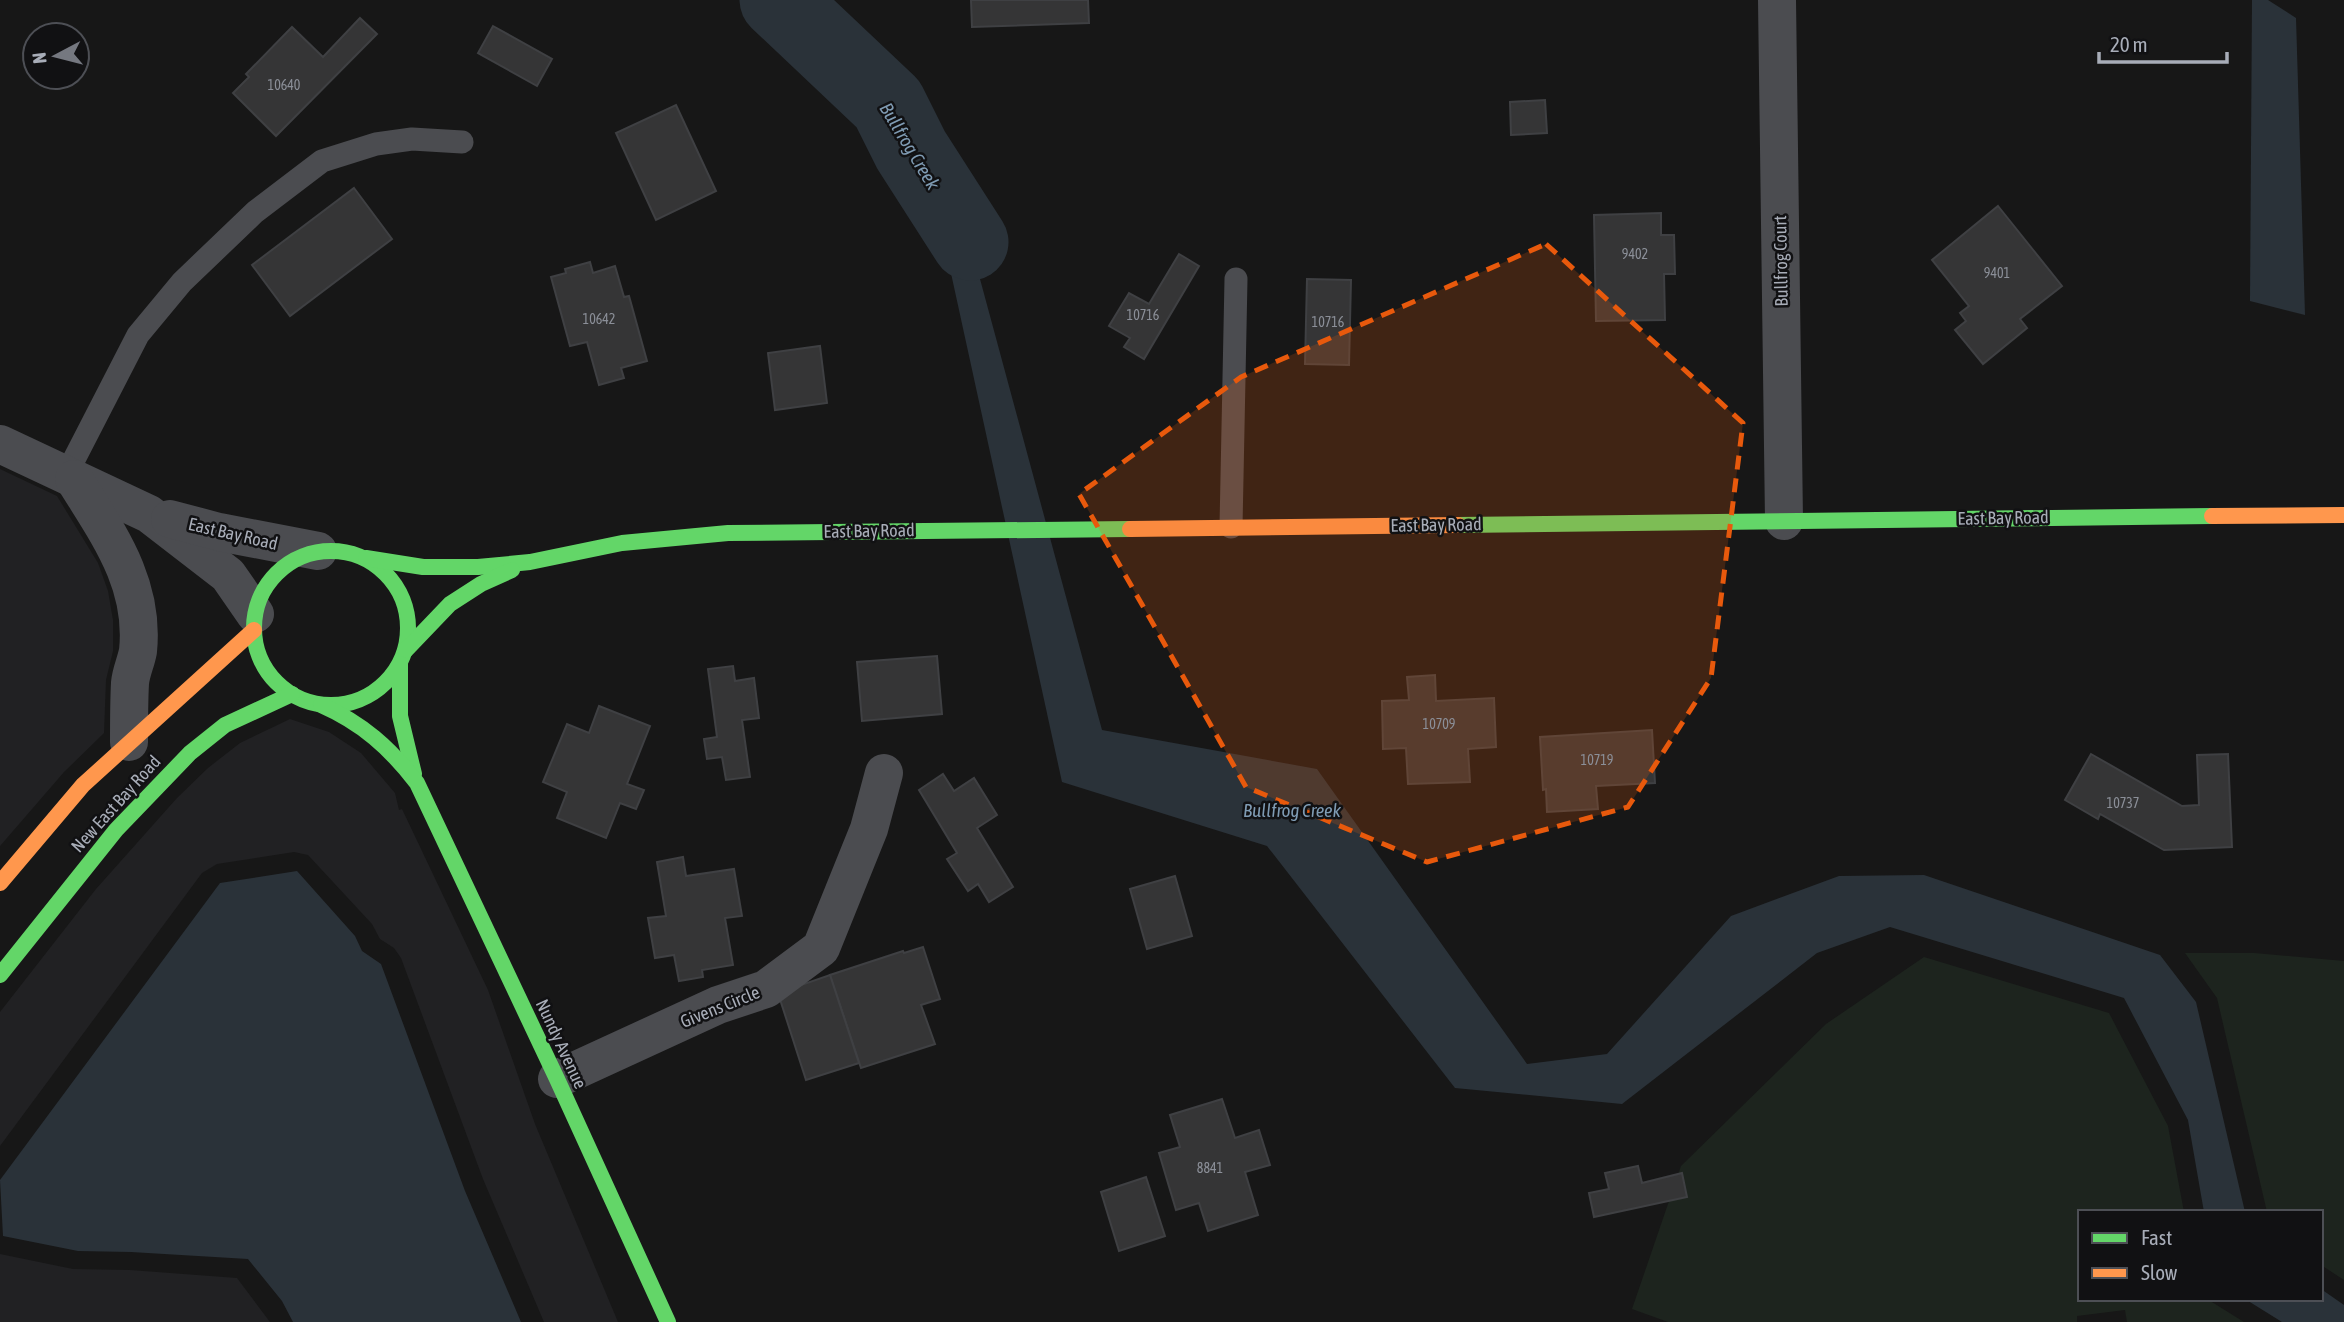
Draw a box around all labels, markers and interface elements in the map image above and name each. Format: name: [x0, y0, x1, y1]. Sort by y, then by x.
north arrow: [21, 21, 91, 91]
scale bar: [2099, 21, 2227, 65]
text: 20 m: [2110, 32, 2148, 56]
text: N: [28, 51, 51, 65]
house number: 10640: [268, 77, 301, 93]
water label: Bullfrog Creek: [875, 98, 945, 194]
street label: Bullfrog Court: [1769, 215, 1792, 307]
house number: 9402: [1622, 246, 1648, 262]
house number: 9401: [1984, 265, 2010, 281]
house number: 10716: [1127, 307, 1160, 323]
house number: 10642: [583, 311, 615, 327]
house number: 10716: [1312, 314, 1345, 330]
street label: East Bay Road: [1957, 506, 2049, 529]
street label: East Bay Road: [186, 513, 280, 554]
street label: East Bay Road: [1390, 513, 1482, 536]
street label: East Bay Road: [823, 519, 915, 542]
house number: 10709: [1423, 716, 1455, 732]
street label: New East Bay Road: [67, 751, 165, 856]
house number: 10719: [1581, 752, 1613, 768]
house number: 10737: [2107, 795, 2139, 811]
water label: Bullfrog Creek: [1243, 799, 1342, 821]
street label: Givens Circle: [677, 981, 763, 1032]
street label: Nundy Avenue: [532, 996, 591, 1092]
house number: 8841: [1197, 1160, 1223, 1176]
legend: [2078, 1210, 2323, 1301]
text: Fast: [2141, 1225, 2172, 1249]
text: Slow: [2141, 1260, 2178, 1284]

